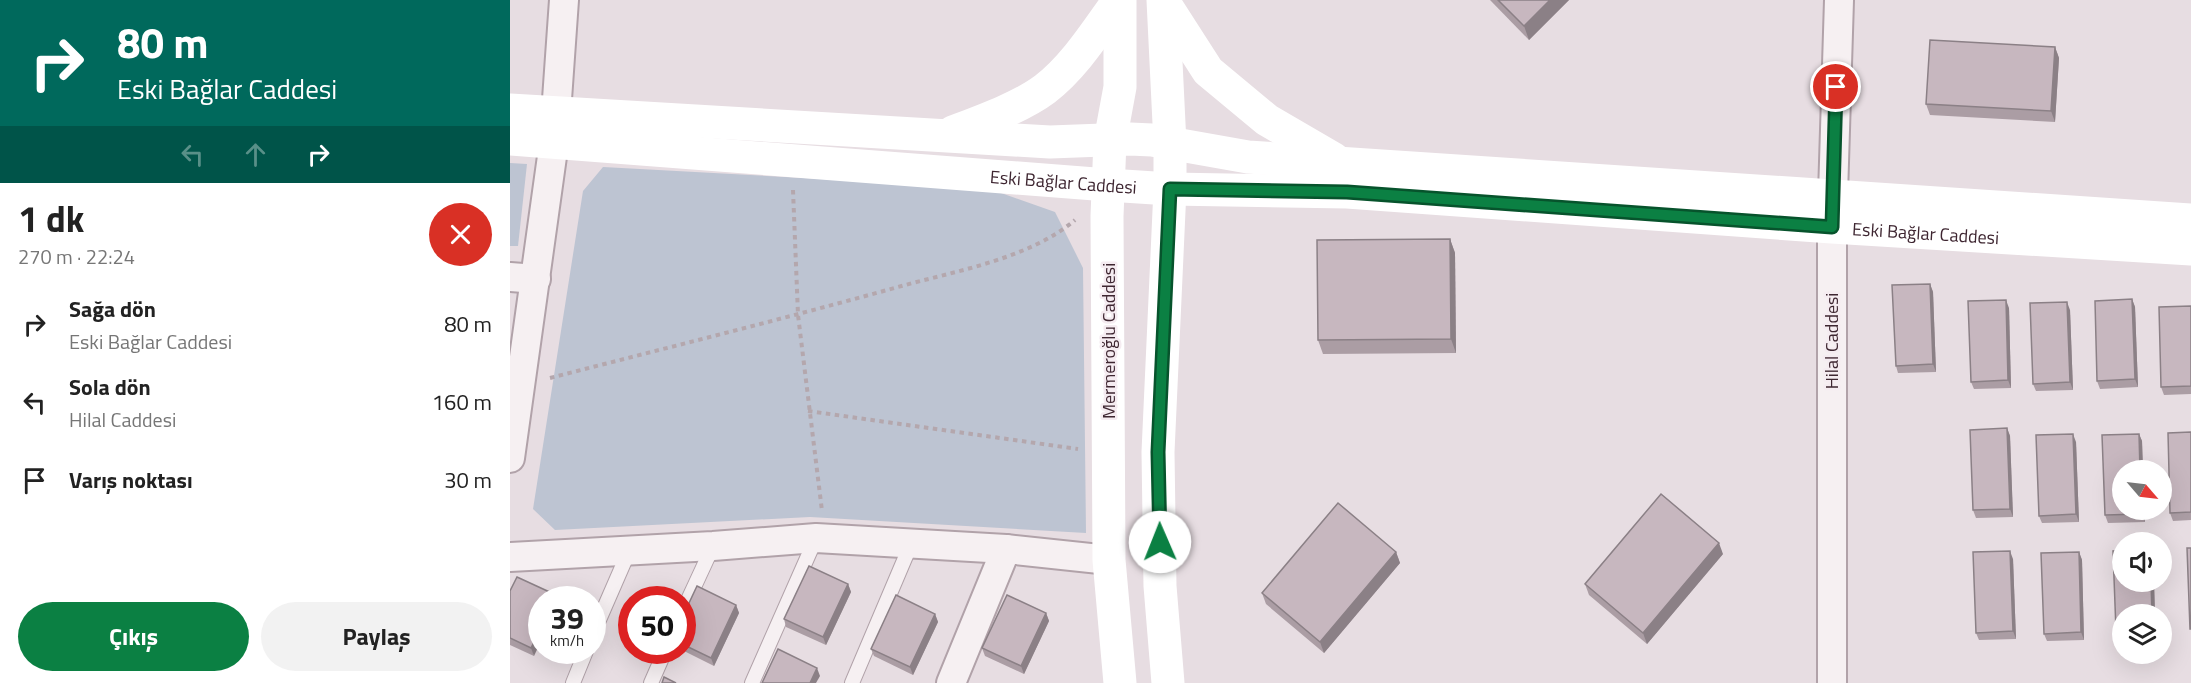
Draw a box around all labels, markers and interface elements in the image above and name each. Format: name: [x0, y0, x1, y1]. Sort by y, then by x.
text: 80 m: [117, 10, 209, 74]
icon: right: [18, 24, 96, 102]
pin: [1810, 61, 1861, 112]
text: Eski Bağlar Caddesi: [117, 68, 337, 109]
icon: arrive: [1819, 70, 1852, 103]
icon: left: [176, 138, 209, 171]
icon: ahead: [239, 138, 272, 171]
icon: right: [302, 138, 335, 171]
street label: Eski Bağlar Caddesi: [989, 162, 1138, 200]
text: 1 dk: [18, 191, 84, 246]
button: close: [429, 203, 492, 266]
street label: Eski Bağlar Caddesi: [1851, 215, 2000, 251]
text: 270 m · 22:24: [18, 241, 135, 272]
street label: Mermeroğlu Caddesi: [1095, 263, 1122, 419]
text: Sağa dön: [69, 292, 156, 326]
street label: Hilal Caddesi: [1818, 293, 1845, 389]
text: 80 m: [444, 307, 492, 341]
icon: right: [18, 308, 51, 341]
text: Eski Bağlar Caddesi: [69, 326, 232, 357]
text: Sola dön: [69, 370, 151, 404]
text: 160 m: [432, 385, 492, 419]
icon: left: [18, 386, 51, 419]
text: Hilal Caddesi: [69, 404, 176, 435]
north arrow: [2112, 460, 2172, 520]
map controls: [2112, 460, 2172, 664]
text: Varış noktası: [69, 463, 193, 497]
text: 30 m: [444, 463, 492, 497]
icon: arrive: [18, 464, 51, 497]
position arrow: [1128, 510, 1192, 574]
button: sound: [2112, 532, 2172, 592]
speed limit sign: 50: [618, 586, 696, 664]
text: 39: [550, 595, 584, 641]
button: Çıkış: [18, 602, 249, 671]
button: Paylaş: [261, 602, 492, 671]
button: layers: [2112, 604, 2172, 664]
text: km/h: [550, 629, 584, 652]

